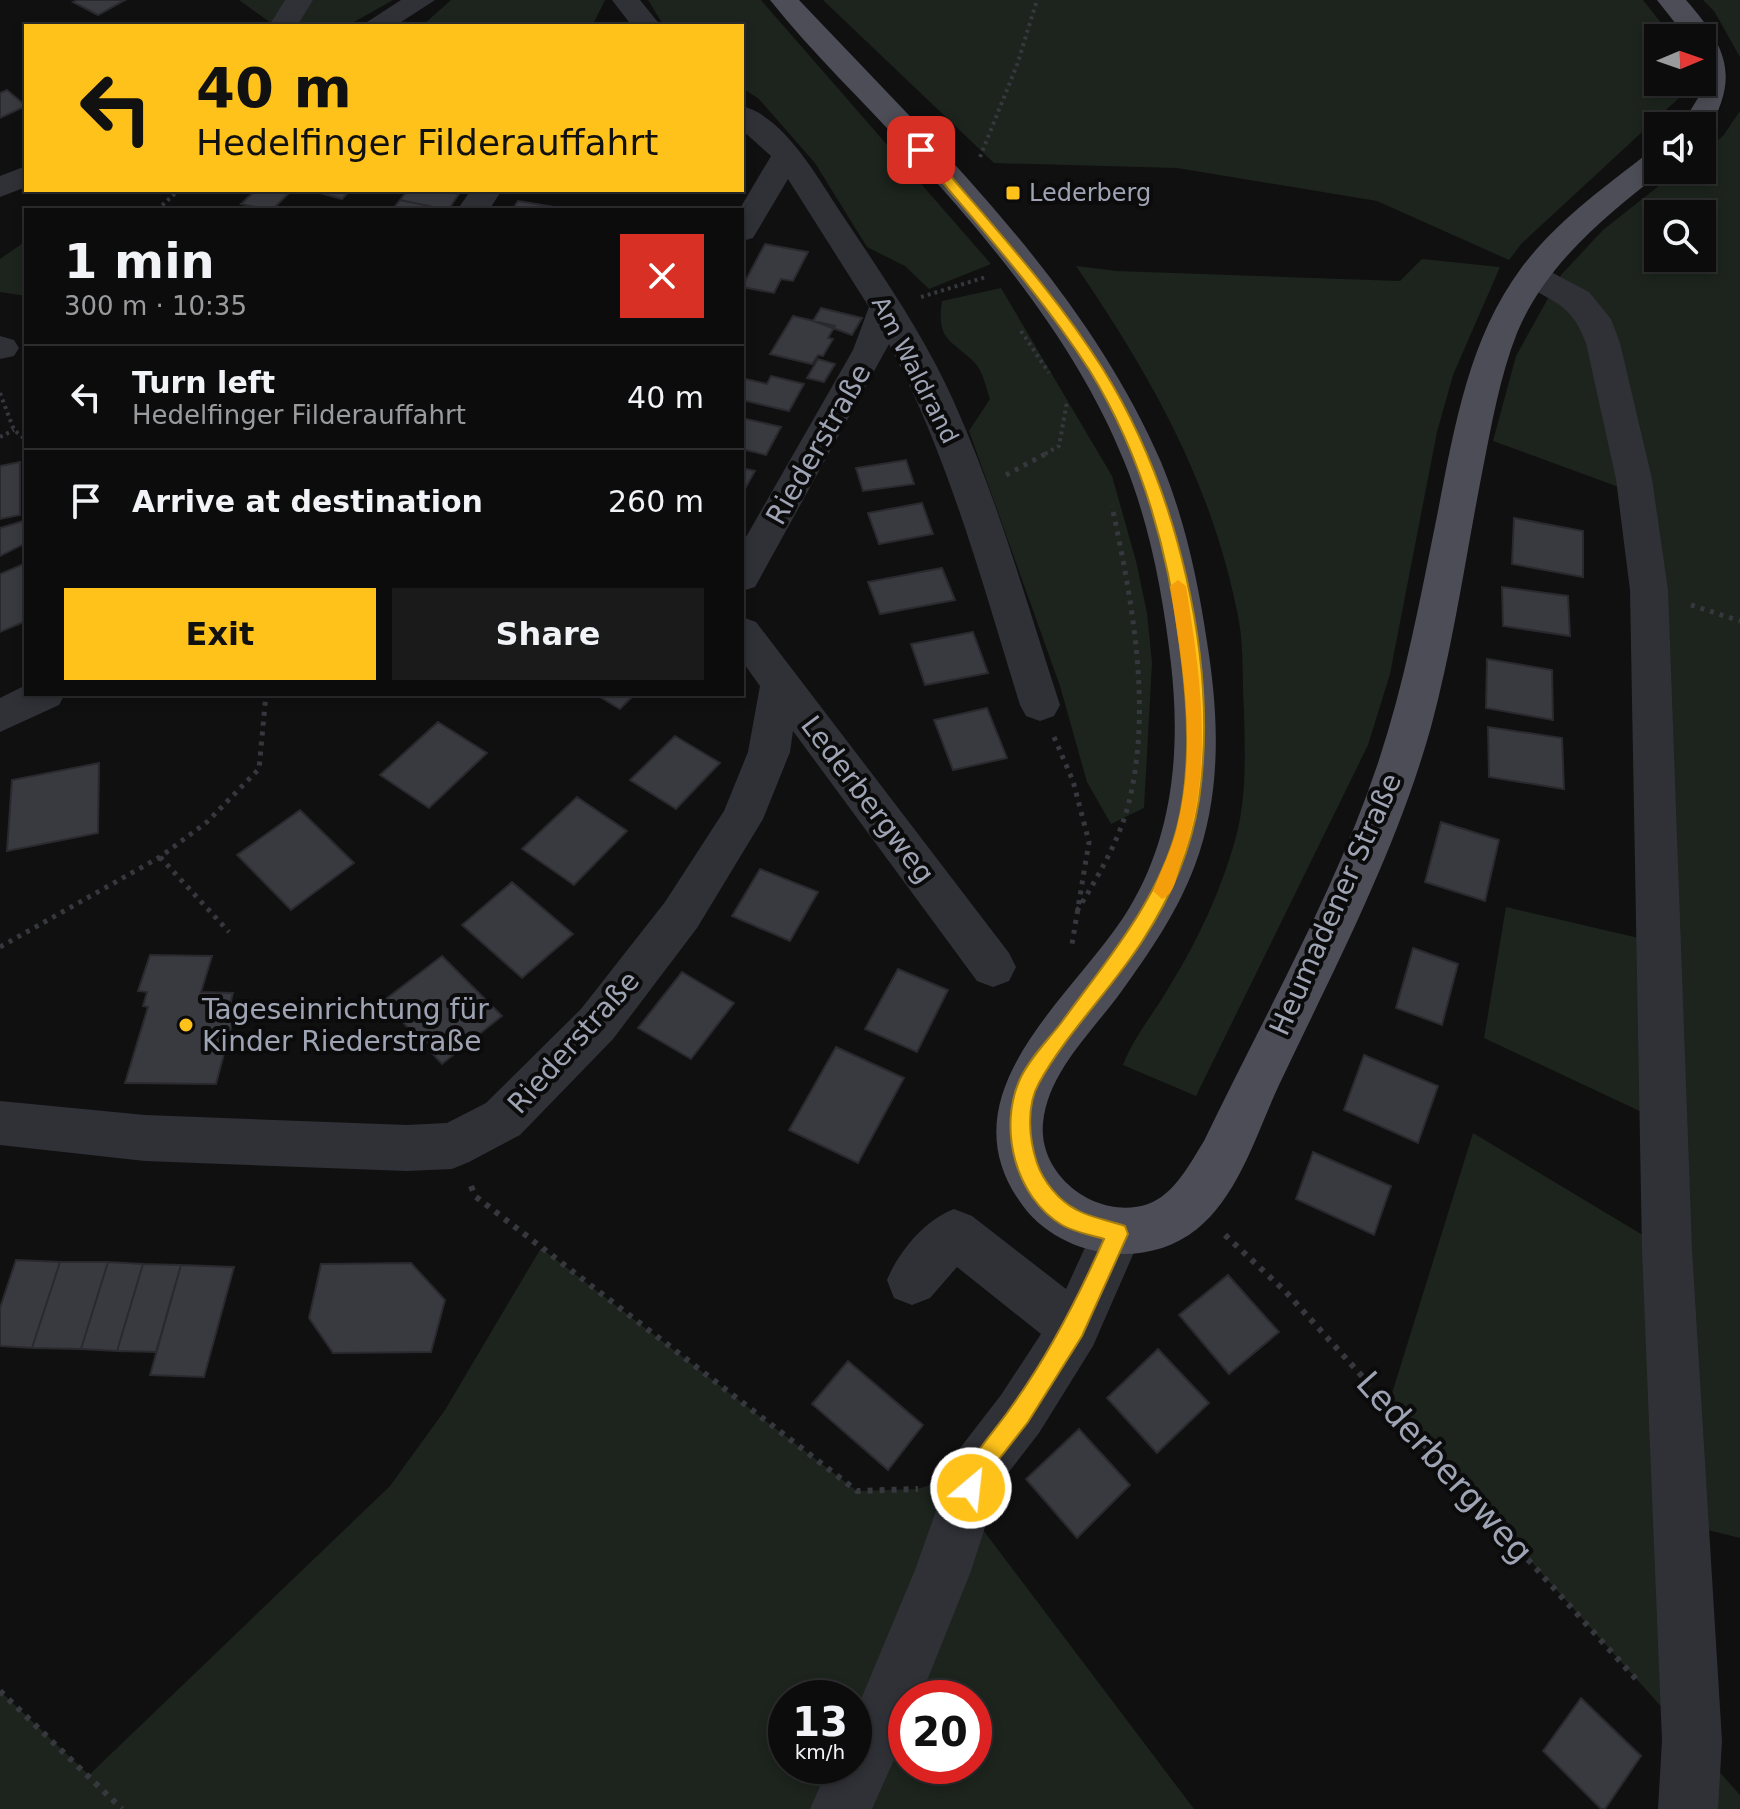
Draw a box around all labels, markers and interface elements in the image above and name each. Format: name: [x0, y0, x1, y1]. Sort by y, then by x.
north arrow: [1644, 24, 1716, 96]
map controls: [1644, 24, 1716, 272]
text: 40 m: [196, 55, 352, 120]
icon: left: [64, 56, 168, 160]
button: sound: [1644, 112, 1716, 184]
pin: [887, 116, 955, 184]
text: Hedelfinger Filderauffahrt: [196, 122, 658, 163]
icon: arrive: [899, 128, 943, 172]
place label: Lederberg: [1029, 179, 1151, 207]
marker: Lederberg: [1004, 184, 1022, 202]
button: search: [1644, 200, 1716, 272]
text: 1 min: [64, 233, 215, 289]
button: close: [620, 234, 704, 318]
text: 300 m · 10:35: [64, 291, 247, 321]
street label: Am Waldrand: [866, 292, 964, 448]
street label: Riederstraße: [759, 358, 878, 530]
text: Turn left: [132, 365, 275, 400]
icon: left: [64, 375, 108, 419]
text: 40 m: [627, 380, 704, 415]
text: Hedelfinger Filderauffahrt: [132, 400, 466, 430]
icon: arrive: [64, 479, 108, 523]
text: Arrive at destination: [132, 484, 483, 519]
text: 260 m: [608, 484, 704, 519]
button: Exit: [64, 588, 376, 680]
button: Share: [392, 588, 704, 680]
street label: Lederbergweg: [794, 709, 941, 889]
street label: Heumadener Straße: [1263, 768, 1408, 1040]
street label: Riederstraße: [501, 964, 646, 1120]
place label: Tageseinrichtung für Kinder Riederstraße: [201, 993, 489, 1058]
marker: Tageseinrichtung für Kinder Riederstraße: [177, 1016, 195, 1034]
street label: Lederbergweg: [1349, 1363, 1541, 1571]
position arrow: [929, 1446, 1013, 1530]
speed limit sign: 20: [888, 1680, 992, 1784]
text: 13: [792, 1699, 848, 1745]
text: km/h: [795, 1740, 845, 1764]

